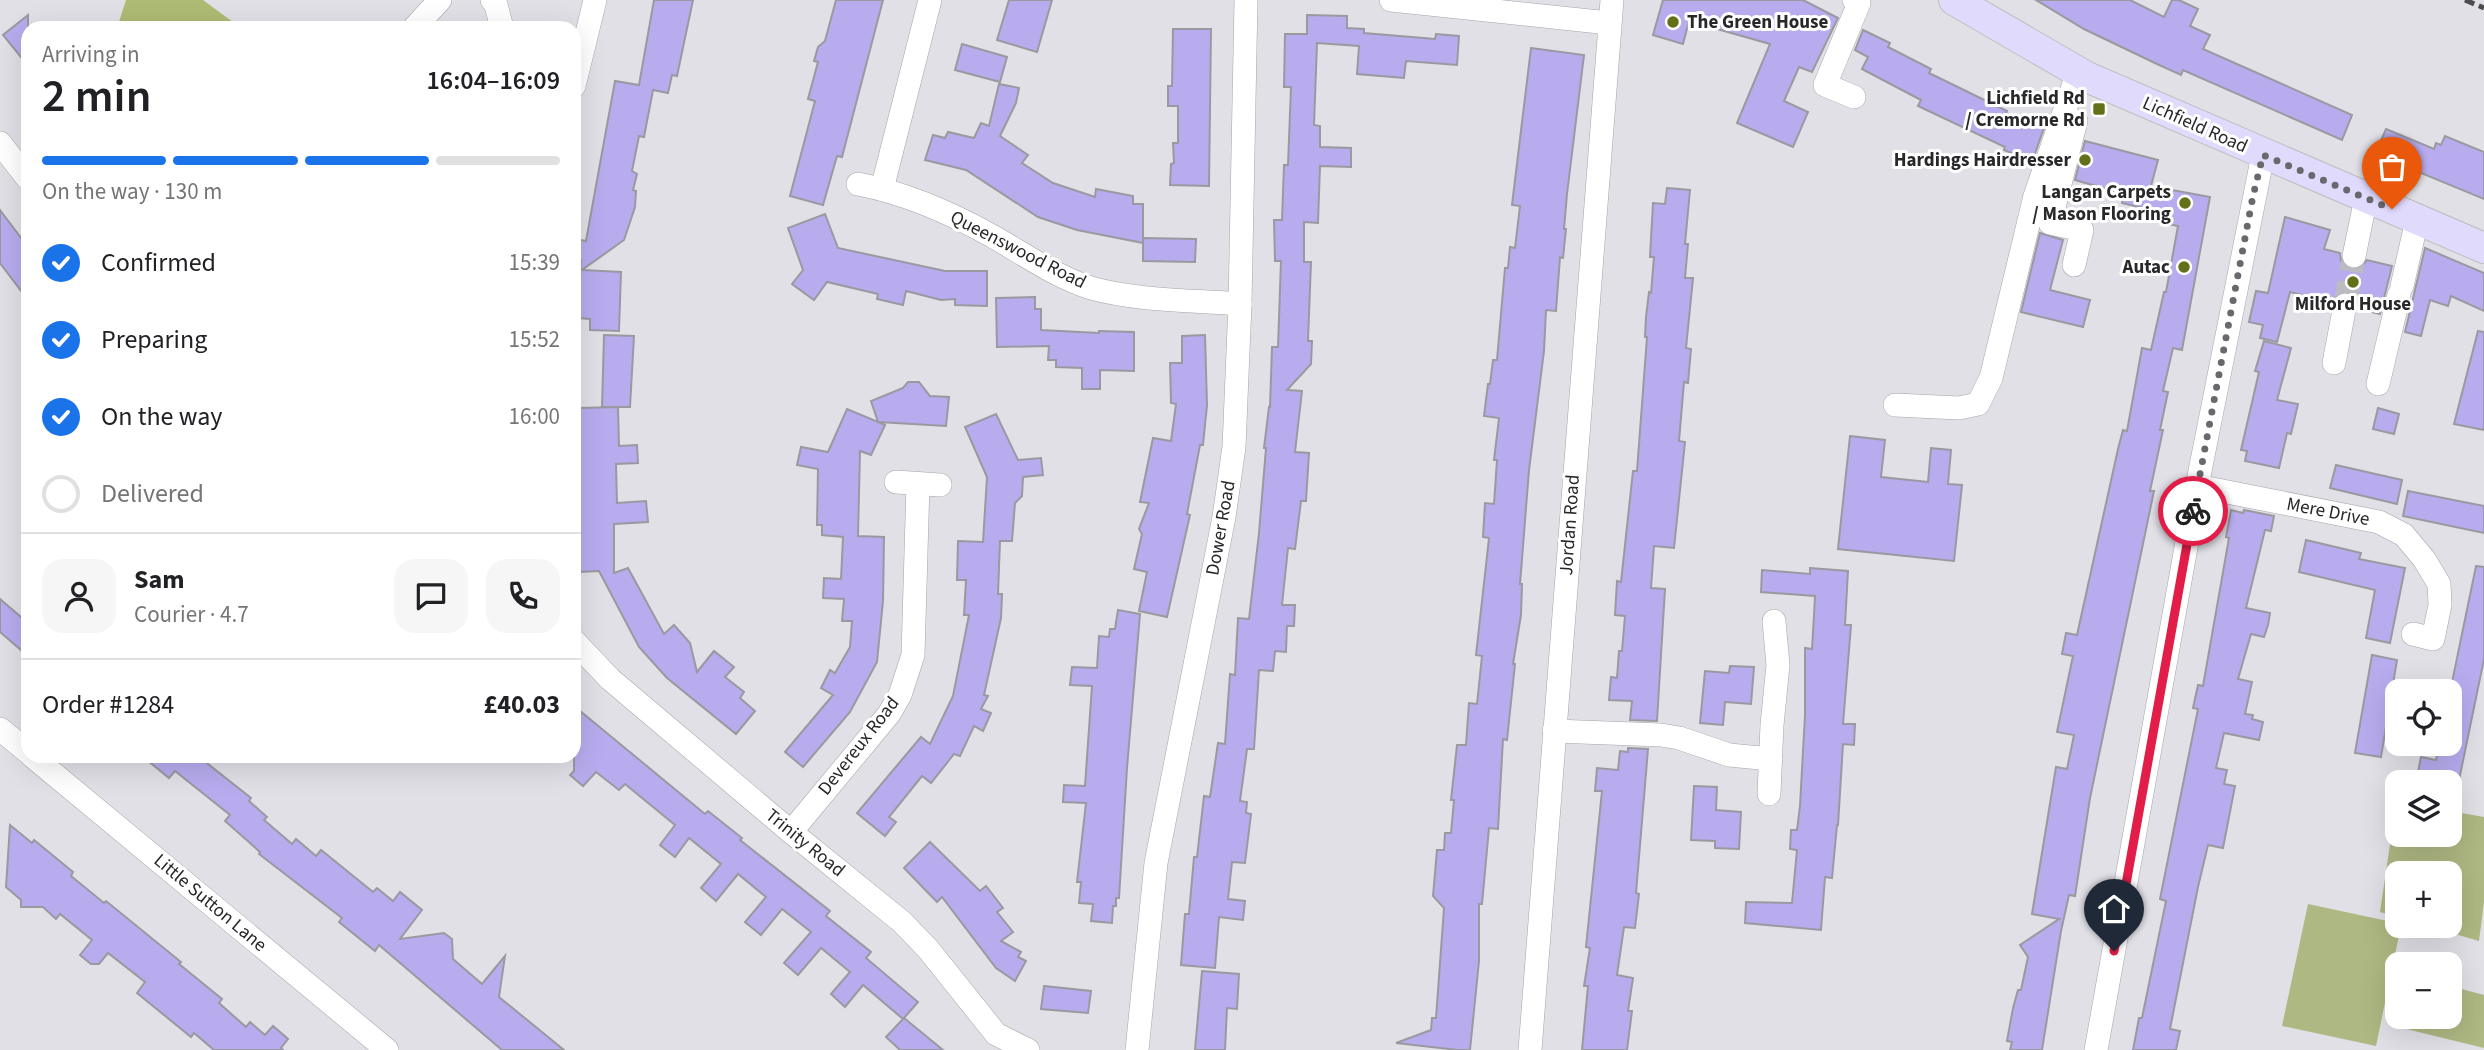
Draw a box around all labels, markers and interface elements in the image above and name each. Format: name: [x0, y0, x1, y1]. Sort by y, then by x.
place label: The Green House: [1687, 9, 1828, 36]
marker: The Green House: [1665, 14, 1681, 30]
text: Arriving in: [42, 38, 140, 71]
text: 16:04–16:09: [427, 62, 560, 99]
text: 2 min: [42, 64, 151, 129]
place label: Lichfield Rd / Cremorne Rd: [1965, 85, 2085, 134]
street label: Lichfield Road: [2138, 90, 2252, 160]
marker: Lichfield Rd / Cremorne Rd: [2091, 101, 2107, 117]
pin: [2362, 137, 2422, 209]
place label: Hardings Hairdresser: [1894, 147, 2071, 174]
icon: bag: [2373, 148, 2411, 186]
marker: Hardings Hairdresser: [2077, 152, 2093, 168]
text: On the way · 130 m: [42, 175, 222, 208]
place label: Langan Carpets / Mason Flooring: [2032, 179, 2171, 228]
marker: Langan Carpets / Mason Flooring: [2177, 195, 2193, 211]
street label: Queenswood Road: [945, 204, 1091, 296]
icon: check: [42, 244, 80, 282]
text: Confirmed: [101, 244, 216, 281]
text: 15:39: [509, 246, 560, 279]
place label: Autac: [2122, 254, 2170, 281]
marker: Autac: [2176, 259, 2192, 275]
marker: Milford House: [2345, 274, 2361, 290]
place label: Milford House: [2295, 291, 2411, 318]
icon: check: [42, 321, 80, 359]
text: Preparing: [101, 321, 207, 358]
text: 15:52: [509, 323, 560, 356]
icon: check: [42, 398, 80, 436]
text: On the way: [101, 398, 222, 435]
text: 16:00: [509, 400, 560, 433]
street label: Jordan Road: [1553, 474, 1587, 576]
text: Delivered: [101, 475, 204, 512]
courier: [2158, 476, 2228, 546]
street label: Dower Road: [1199, 478, 1243, 578]
street label: Mere Drive: [2284, 491, 2372, 533]
icon: bike: [2174, 492, 2212, 530]
button: person: [42, 559, 116, 633]
button: chat: [394, 559, 468, 633]
button: phone: [486, 559, 560, 633]
text: Sam: [134, 561, 184, 598]
text: Courier · 4.7: [134, 598, 249, 631]
map controls: [2385, 679, 2462, 1029]
button: locate: [2385, 679, 2462, 756]
text: Order #1284: [42, 686, 174, 723]
text: £40.03: [484, 686, 560, 723]
street label: Devereux Road: [812, 691, 906, 801]
button: layers: [2385, 770, 2462, 847]
street label: Trinity Road: [759, 802, 851, 884]
street label: Little Sutton Lane: [148, 848, 272, 958]
button: +: [2385, 861, 2462, 938]
pin: [2084, 879, 2144, 951]
icon: home: [2095, 890, 2133, 928]
button: −: [2385, 952, 2462, 1029]

